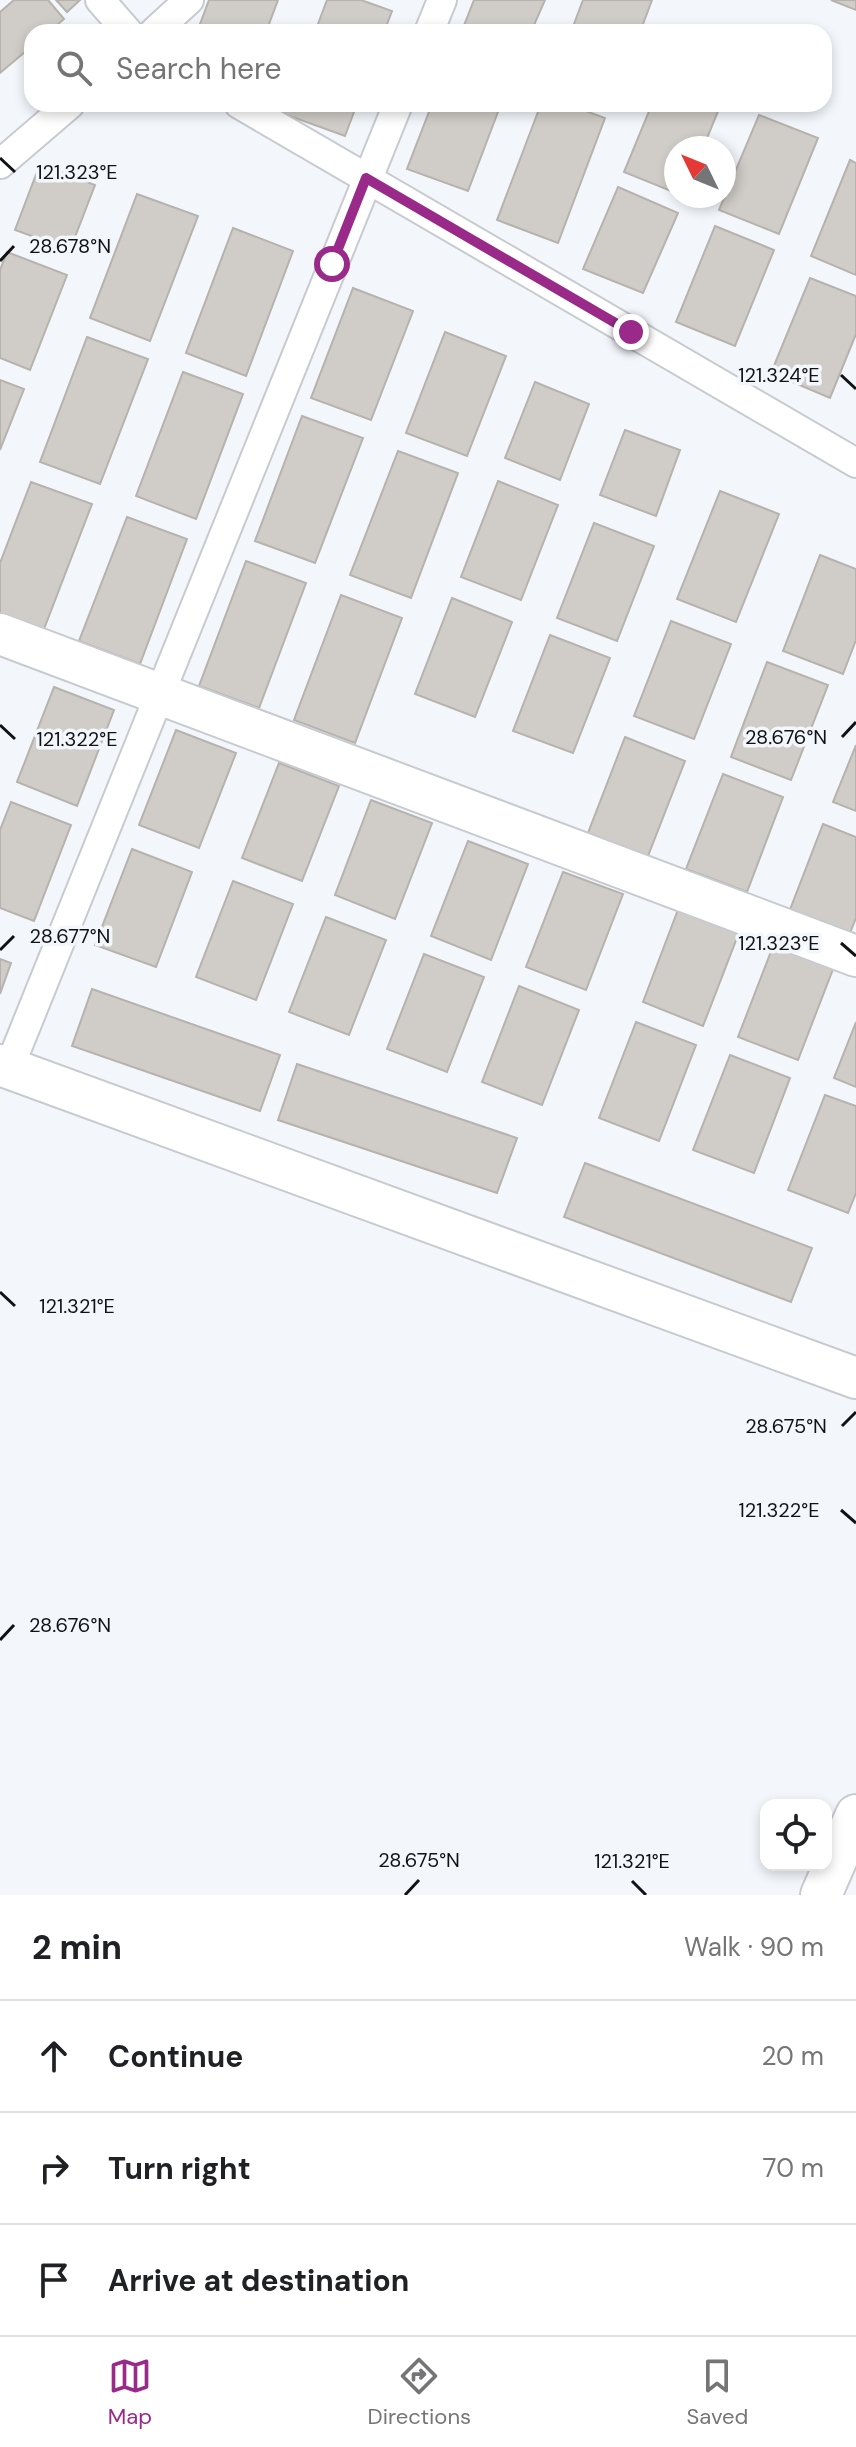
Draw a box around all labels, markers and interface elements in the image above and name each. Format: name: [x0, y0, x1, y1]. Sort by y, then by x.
search box: [24, 24, 832, 112]
icon: search: [52, 46, 96, 90]
text: Search here: [116, 49, 282, 88]
north arrow: [664, 136, 736, 208]
text: 121.323°E: [36, 159, 118, 185]
text: 28.678°N: [29, 233, 111, 259]
route start: [314, 246, 350, 282]
route end: [613, 314, 649, 350]
text: 121.324°E: [738, 362, 820, 388]
text: 28.676°N: [745, 724, 827, 750]
text: 121.322°E: [37, 726, 117, 752]
text: 28.677°N: [30, 923, 110, 949]
text: 121.323°E: [738, 930, 820, 956]
text: 121.321°E: [39, 1293, 115, 1319]
text: 28.675°N: [745, 1413, 827, 1439]
text: 121.322°E: [739, 1497, 819, 1523]
text: 28.676°N: [29, 1612, 111, 1638]
map controls: [760, 1799, 832, 1871]
button: locate: [760, 1799, 832, 1871]
text: 28.675°N: [378, 1847, 460, 1873]
text: 121.321°E: [594, 1848, 670, 1874]
text: 2 min: [32, 1925, 122, 1970]
text: Walk · 90 m: [684, 1930, 824, 1964]
icon: ahead: [32, 2034, 76, 2078]
text: Continue: [108, 2037, 243, 2076]
text: 20 m: [761, 2039, 824, 2073]
icon: right: [32, 2146, 76, 2190]
text: Turn right: [108, 2149, 251, 2188]
text: 70 m: [763, 2151, 824, 2185]
icon: arrive: [32, 2258, 76, 2302]
text: Arrive at destination: [108, 2261, 409, 2300]
tab: Map: [108, 2354, 152, 2431]
tab: Directions: [368, 2354, 471, 2431]
tab: Saved: [687, 2354, 748, 2431]

